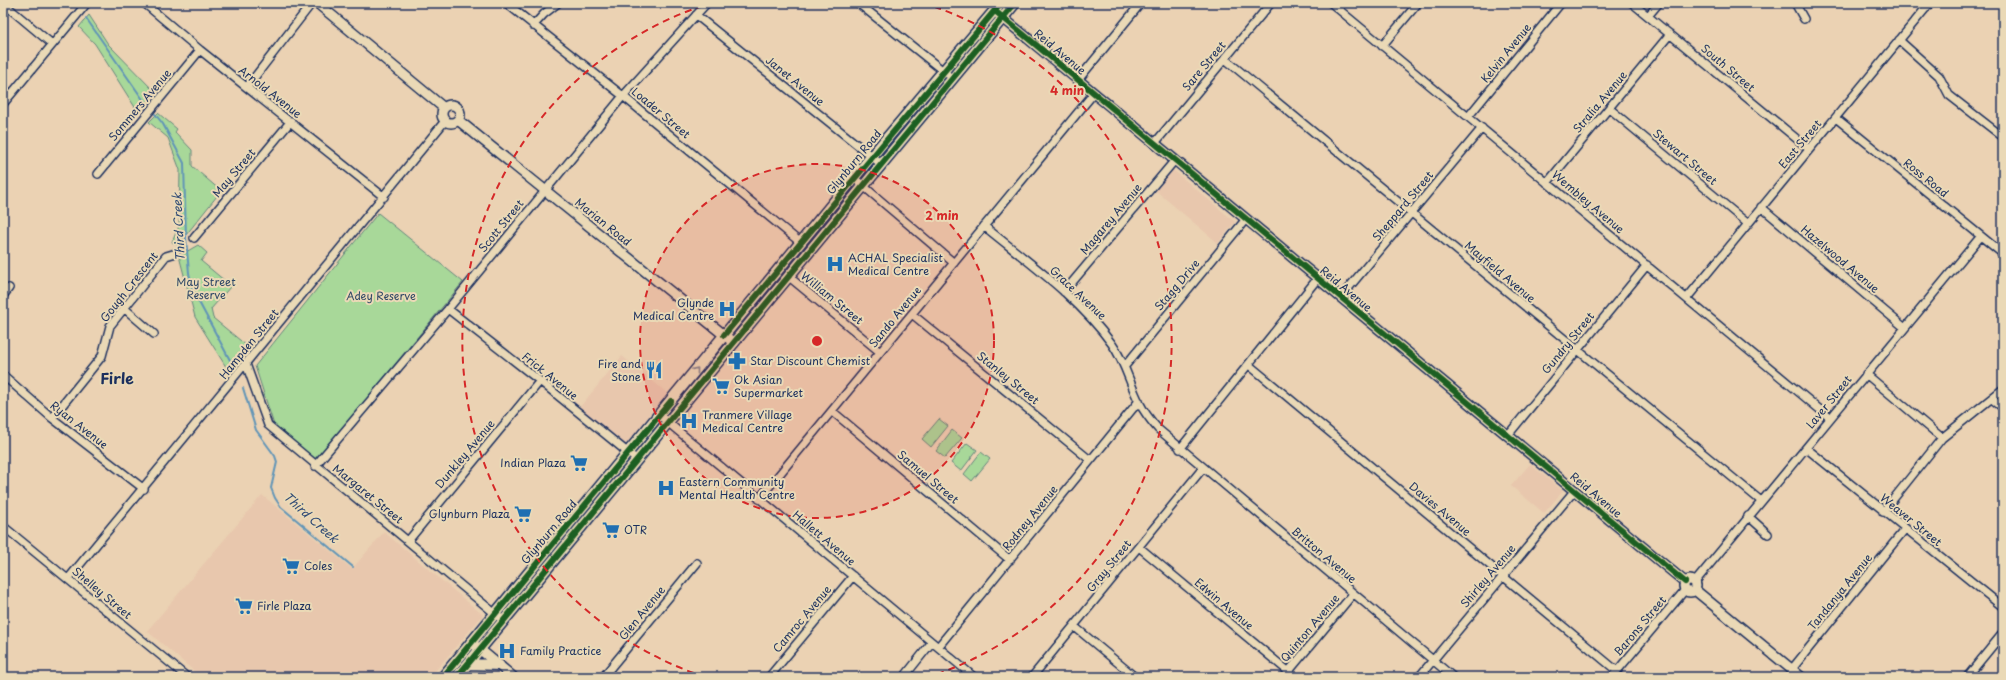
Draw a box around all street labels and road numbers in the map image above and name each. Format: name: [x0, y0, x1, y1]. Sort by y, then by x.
street label: Kelvin Avenue: [1476, 19, 1535, 86]
street label: Reid Avenue: [1031, 25, 1090, 78]
street label: Sare Street: [1178, 37, 1230, 94]
street label: South Street: [1698, 40, 1759, 96]
street label: Janet Avenue: [762, 52, 828, 110]
street label: Arnold Avenue: [235, 61, 306, 122]
street label: Sommers Avenue: [104, 65, 175, 144]
street label: Stralia Avenue: [1569, 67, 1631, 136]
street label: Loader Street: [628, 83, 695, 143]
street label: East Street: [1774, 116, 1825, 172]
street label: Glynburn Road: [822, 125, 885, 198]
street label: Stewart Street: [1649, 125, 1722, 189]
street label: May Street: [208, 144, 260, 201]
street label: Ross Road: [1900, 154, 1953, 201]
street label: Wembley Avenue: [1548, 166, 1628, 237]
street label: Sheppard Street: [1368, 167, 1437, 244]
street label: Magarey Avenue: [1076, 179, 1146, 258]
street label: Marian Road: [571, 194, 635, 250]
street label: Scott Street: [474, 196, 527, 256]
street label: Hazelwood Avenue: [1797, 221, 1883, 297]
street label: Mayfield Avenue: [1461, 237, 1539, 306]
street label: Gough Crescent: [96, 247, 162, 326]
street label: Stagg Drive: [1150, 255, 1203, 314]
street label: Grace Avenue: [1046, 262, 1110, 323]
street label: Reid Avenue: [1317, 262, 1376, 315]
street label: William Street: [797, 267, 868, 329]
street label: Sando Avenue: [865, 282, 925, 351]
street label: Hampden Street: [215, 304, 283, 383]
street label: Gundry Street: [1537, 308, 1598, 377]
street label: Stanley Street: [973, 347, 1044, 408]
street label: Frick Avenue: [519, 348, 582, 404]
street label: Laver Street: [1802, 371, 1856, 432]
street label: Ryan Avenue: [47, 397, 112, 453]
street label: Dunkley Avenue: [431, 416, 498, 492]
street label: Samuel Street: [894, 446, 963, 508]
street label: Margaret Street: [329, 460, 408, 528]
street label: Reid Avenue: [1567, 468, 1626, 521]
street label: Davies Avenue: [1406, 478, 1475, 540]
street label: Rodney Avenue: [998, 481, 1061, 554]
street label: Weaver Street: [1877, 489, 1946, 550]
street label: Glynburn Road: [517, 496, 581, 568]
street label: Hallett Avenue: [789, 506, 860, 569]
street label: Britton Avenue: [1288, 522, 1361, 587]
street label: Gray Street: [1082, 535, 1135, 596]
street label: Shirley Avenue: [1456, 540, 1519, 611]
street label: Tandanya Avenue: [1803, 550, 1876, 634]
street label: Shelley Street: [69, 563, 136, 623]
street label: Edwin Avenue: [1191, 574, 1258, 634]
street label: Camroc Avenue: [768, 581, 835, 656]
street label: Glen Avenue: [614, 582, 669, 644]
street label: Quinton Avenue: [1276, 590, 1343, 665]
street label: Barons Street: [1609, 592, 1670, 659]

